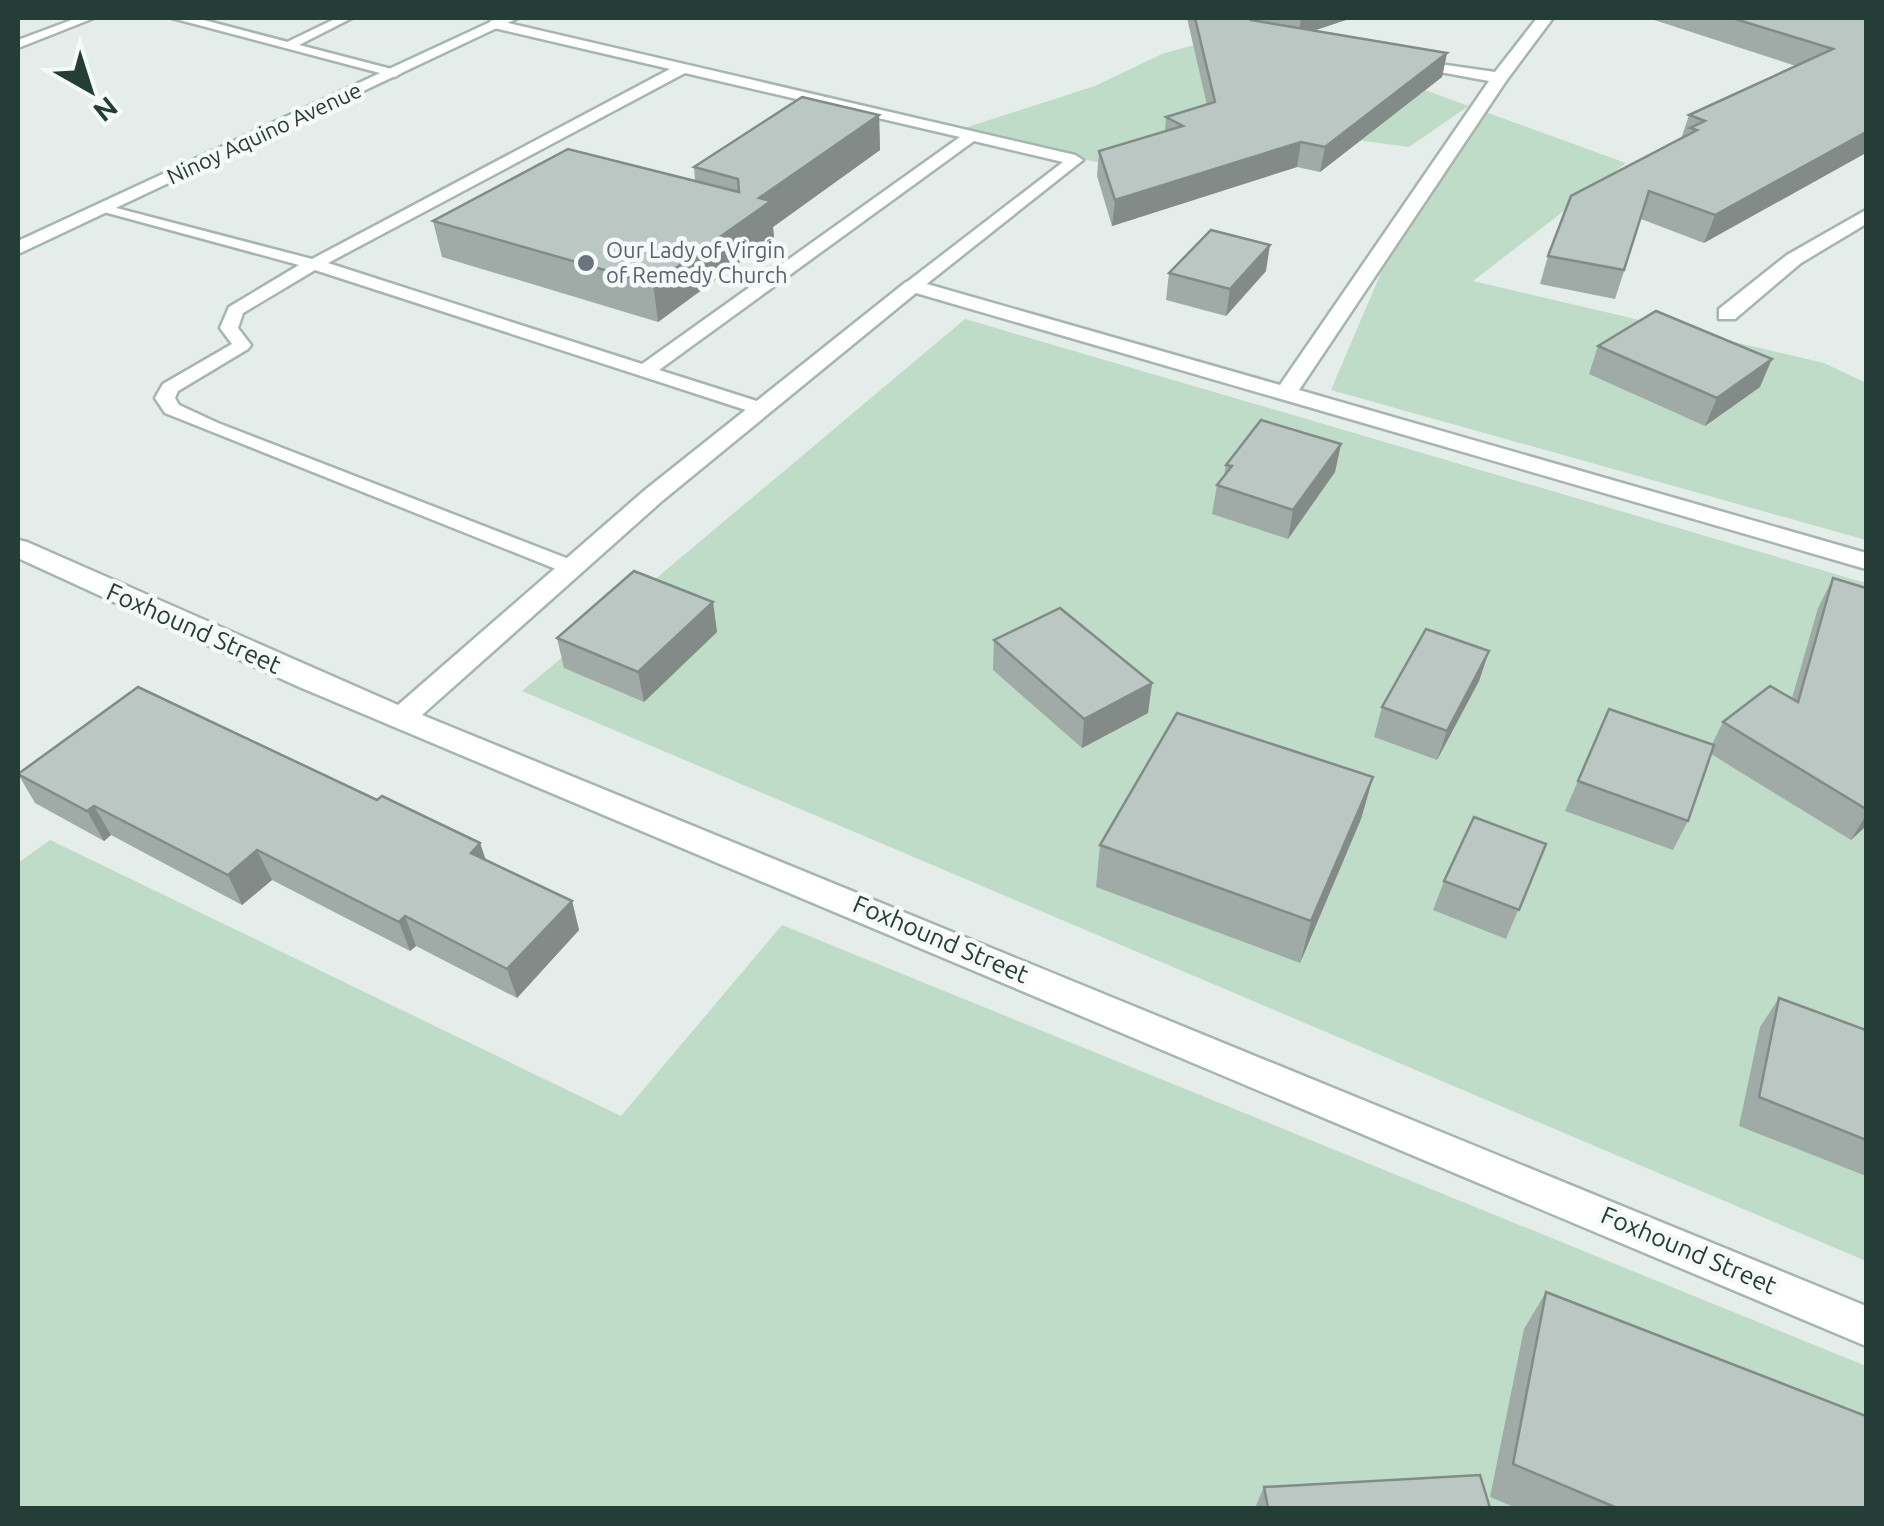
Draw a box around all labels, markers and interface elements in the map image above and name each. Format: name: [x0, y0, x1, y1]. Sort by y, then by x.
north arrow: [40, 40, 140, 140]
street label: Ninoy Aquino Avenue: [163, 76, 365, 189]
text: N: [88, 91, 124, 128]
place label: Our Lady of Virgin of Remedy Church: [606, 237, 787, 287]
marker: Our Lady of Virgin of Remedy Church: [575, 252, 597, 274]
street label: Foxhound Street: [103, 577, 286, 679]
street label: Foxhound Street: [849, 889, 1033, 989]
street label: Foxhound Street: [1597, 1200, 1781, 1300]

